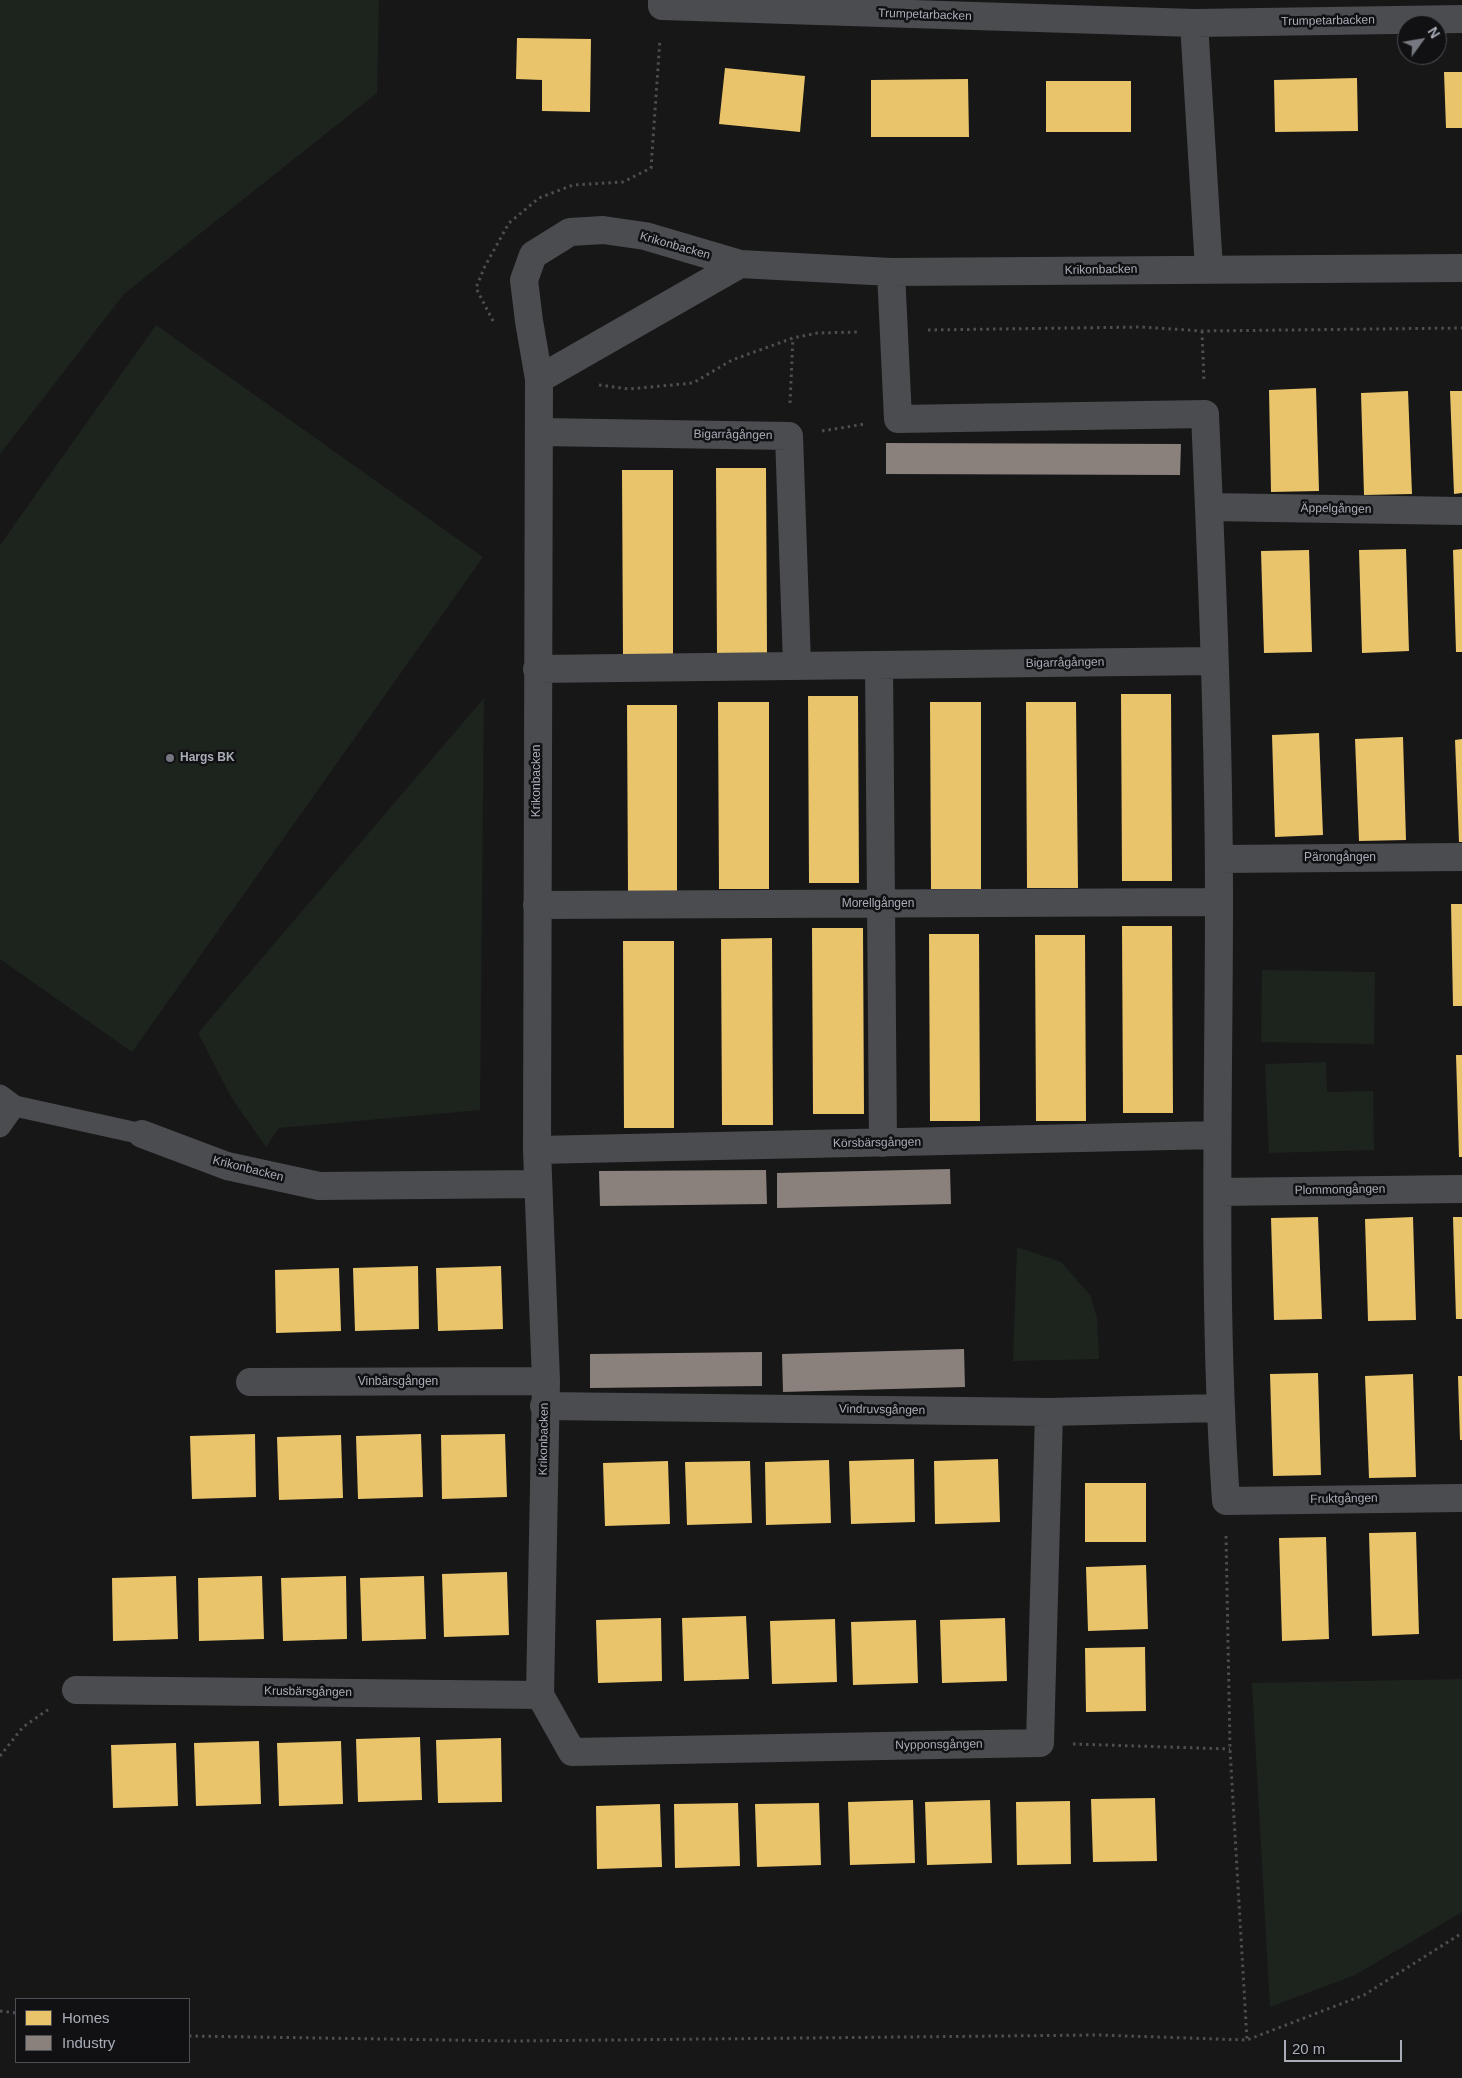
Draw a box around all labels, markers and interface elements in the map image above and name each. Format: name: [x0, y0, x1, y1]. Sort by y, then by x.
street label: Trumpetarbacken: [878, 6, 972, 24]
street label: Trumpetarbacken: [1281, 13, 1375, 29]
north arrow: [1397, 15, 1447, 65]
text: N: [1424, 24, 1443, 41]
street label: Krikonbacken: [638, 229, 712, 263]
street label: Krikonbacken: [1065, 262, 1137, 278]
street label: Bigarrågången: [694, 427, 772, 443]
street label: Äppelgången: [1301, 501, 1371, 517]
street label: Bigarrågången: [1026, 655, 1104, 671]
street label: Krikonbacken: [530, 745, 544, 817]
place label: Hargs BK: [180, 751, 235, 765]
marker: Hargs BK: [164, 752, 176, 764]
street label: Pärongången: [1304, 851, 1376, 865]
street label: Morellgången: [842, 897, 914, 911]
street label: Körsbärsgången: [833, 1135, 921, 1151]
street label: Krikonbacken: [211, 1153, 285, 1185]
street label: Plommongången: [1295, 1182, 1385, 1198]
street label: Vinbärsgången: [358, 1375, 438, 1389]
street label: Vindruvsgången: [839, 1402, 925, 1418]
street label: Krikonbacken: [536, 1403, 552, 1475]
street label: Fruktgången: [1310, 1491, 1378, 1507]
street label: Krusbärsgången: [264, 1684, 352, 1700]
street label: Nypponsgången: [895, 1737, 983, 1753]
legend: [15, 1998, 190, 2063]
text: Homes: [62, 2009, 110, 2026]
scale bar: [1287, 2030, 1404, 2062]
text: Industry: [62, 2034, 115, 2051]
text: 20 m: [1292, 2040, 1325, 2057]

